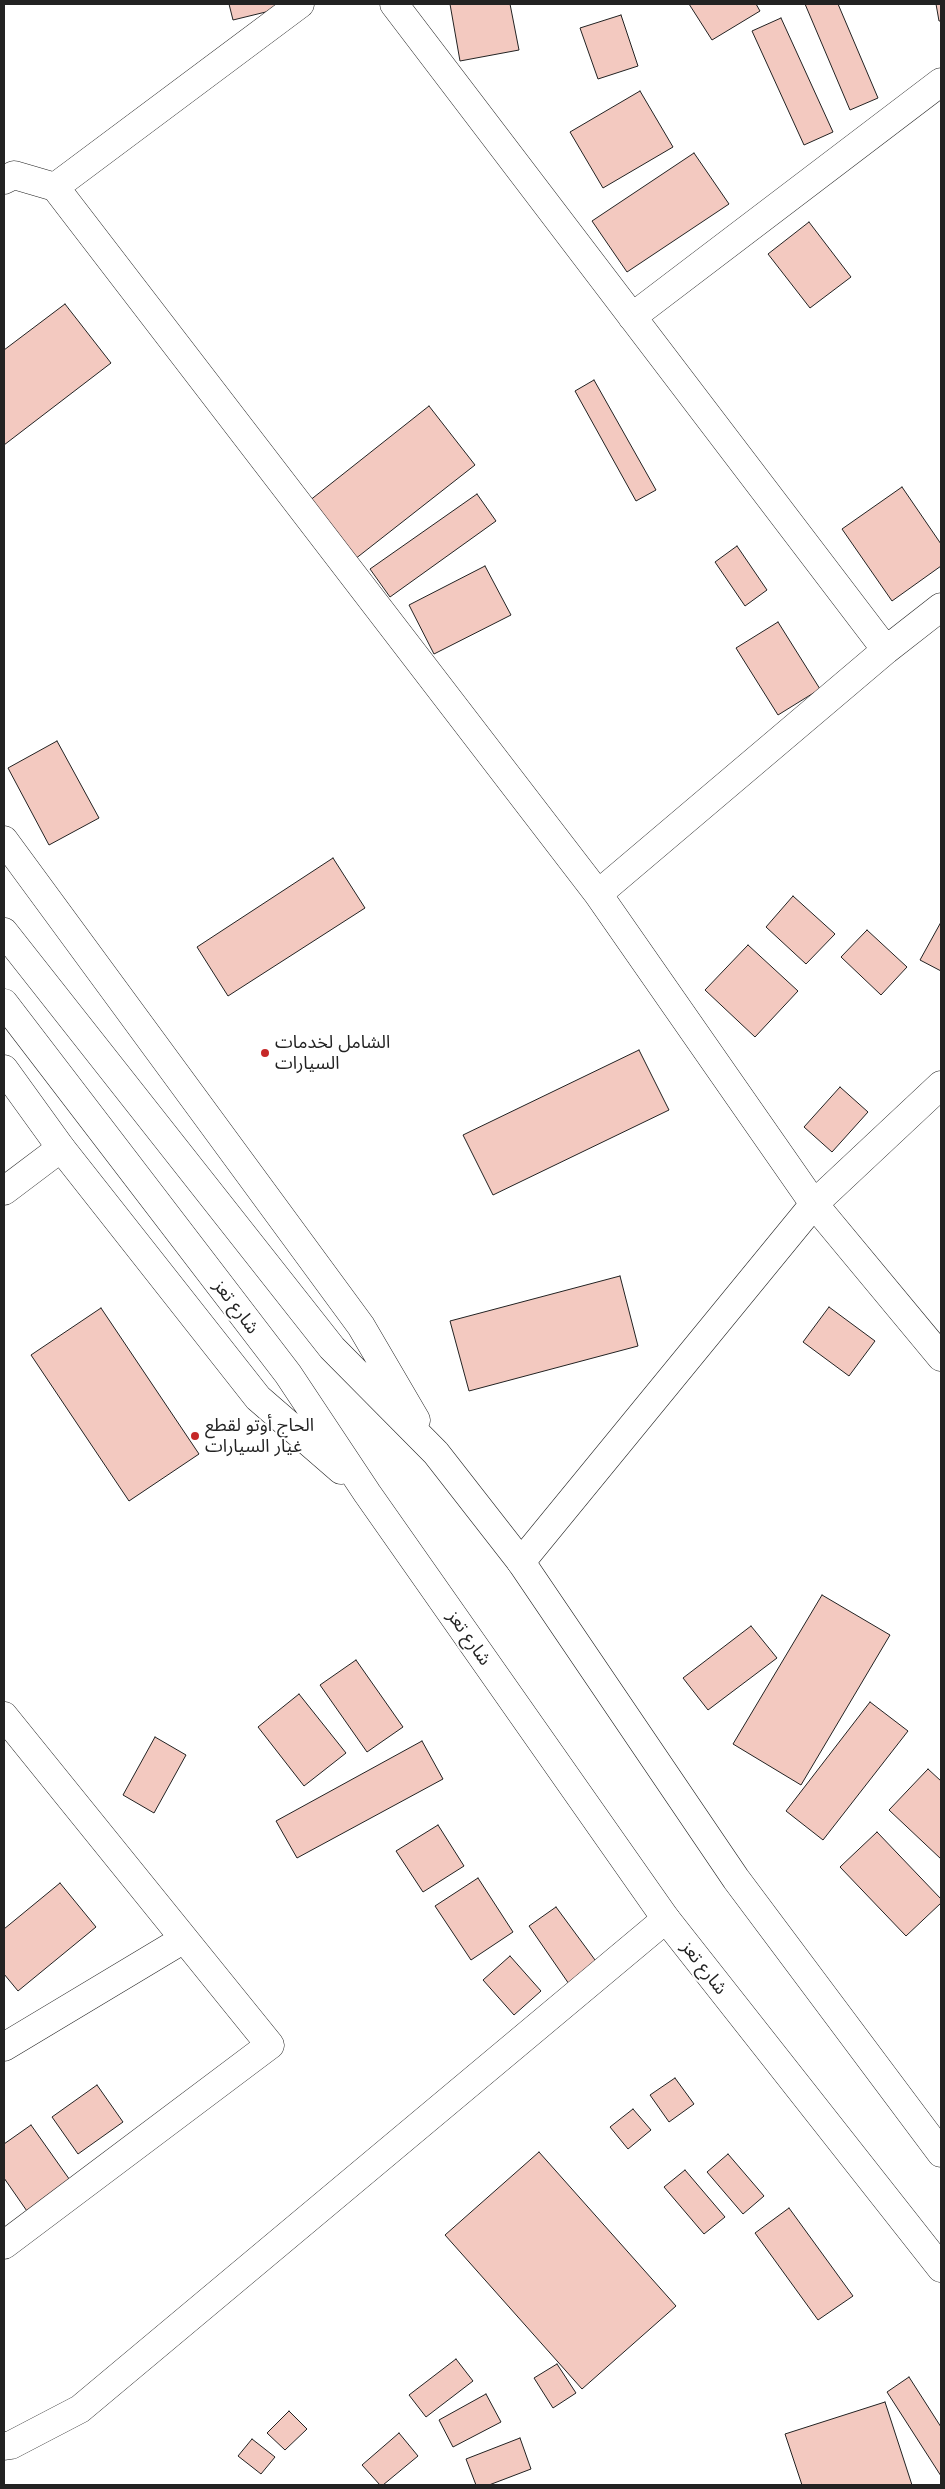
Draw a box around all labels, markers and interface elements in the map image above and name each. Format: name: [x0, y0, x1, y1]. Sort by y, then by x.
place label: الشامل لخدمات السيارات: [275, 1032, 390, 1074]
marker: الشامل لخدمات السيارات: [259, 1047, 271, 1059]
street label: شارع تعز: [209, 1276, 263, 1338]
place label: الحاج أوتو لقطع غيار السيارات: [205, 1415, 314, 1458]
marker: الحاج أوتو لقطع غيار السيارات: [189, 1430, 201, 1442]
street label: شارع تعز: [442, 1606, 496, 1670]
street label: شارع تعز: [676, 1937, 732, 1999]

